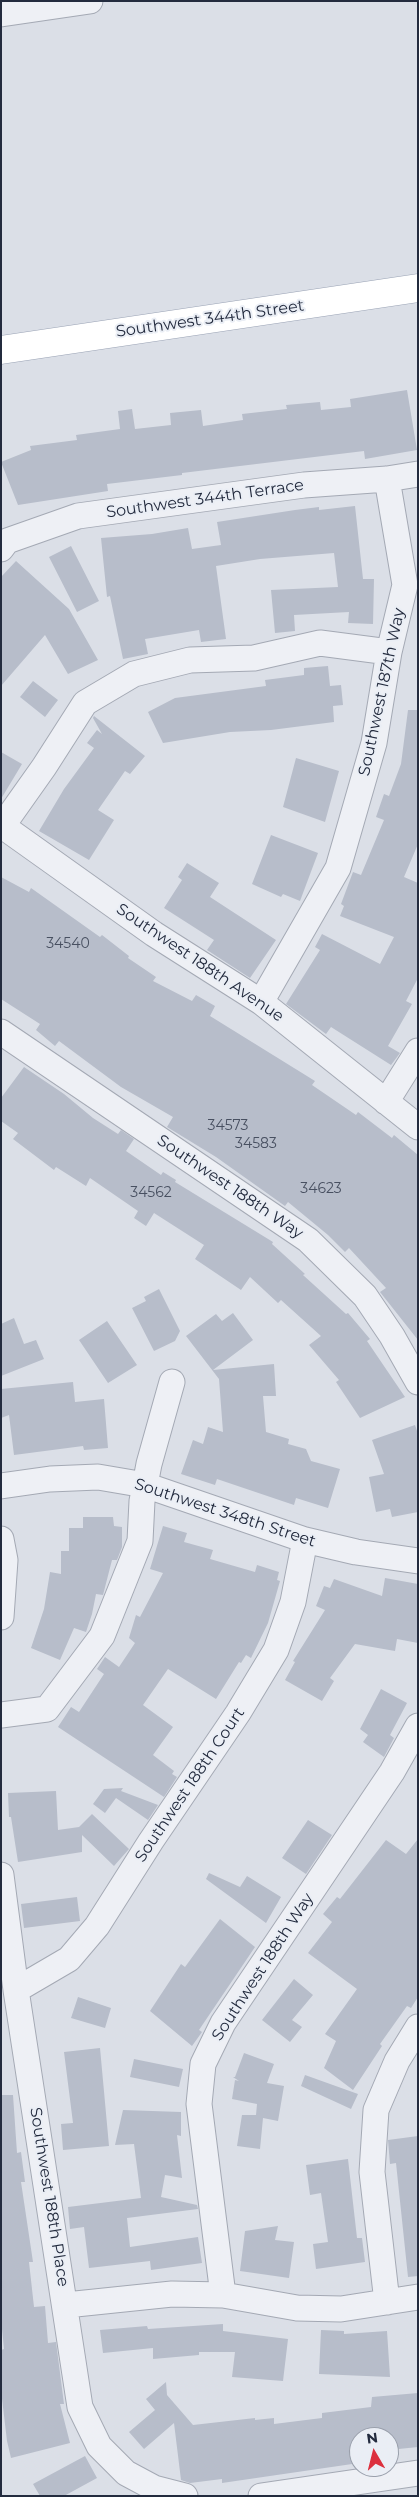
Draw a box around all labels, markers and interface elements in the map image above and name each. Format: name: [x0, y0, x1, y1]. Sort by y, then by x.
street label: Southwest 344th Street: [115, 296, 305, 342]
street label: Southwest 344th Terrace: [105, 476, 305, 522]
street label: Southwest 187th Way: [355, 606, 409, 778]
street label: Southwest 188th Avenue: [113, 900, 287, 1026]
house number: 34540: [46, 936, 90, 952]
house number: 34573: [208, 1118, 248, 1134]
street label: Southwest 188th Way: [153, 1131, 307, 1243]
house number: 34583: [235, 1136, 277, 1152]
house number: 34623: [300, 1181, 342, 1197]
house number: 34562: [130, 1185, 172, 1201]
street label: Southwest 348th Street: [132, 1475, 318, 1551]
street label: Southwest 188th Court: [131, 1704, 249, 1866]
street label: Southwest 188th Way: [208, 1890, 318, 2044]
street label: Southwest 188th Place: [25, 2106, 73, 2288]
north arrow: [349, 2427, 399, 2477]
text: N: [365, 2428, 379, 2448]

